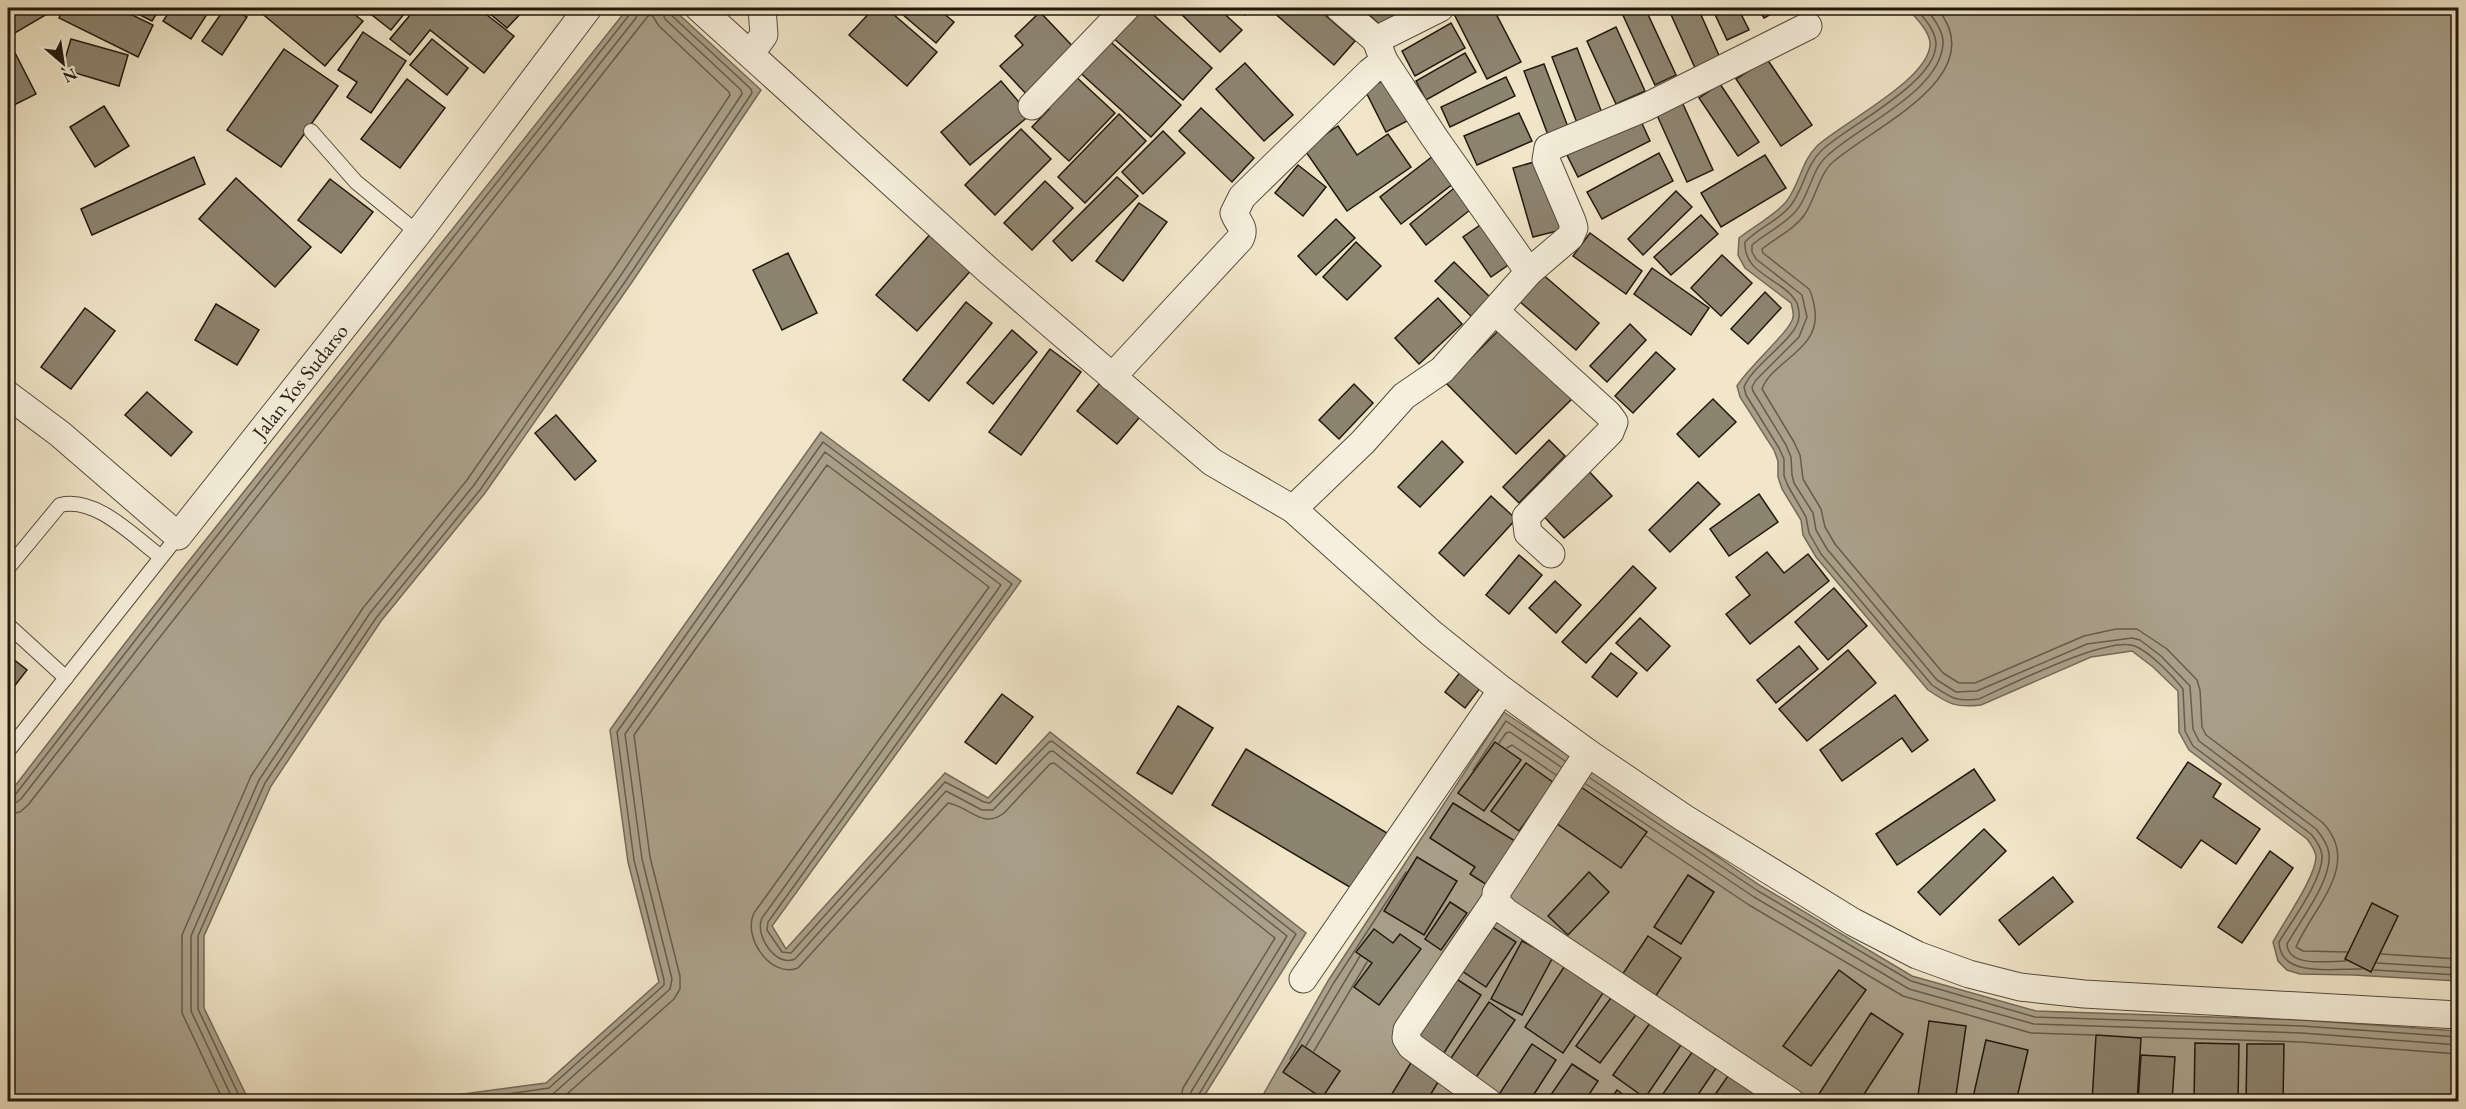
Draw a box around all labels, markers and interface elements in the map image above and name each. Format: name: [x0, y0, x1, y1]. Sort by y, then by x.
north arrow: [33, 33, 93, 93]
text: N: [59, 63, 81, 88]
street label: Jalan Yos Sudarso: [245, 318, 354, 446]

